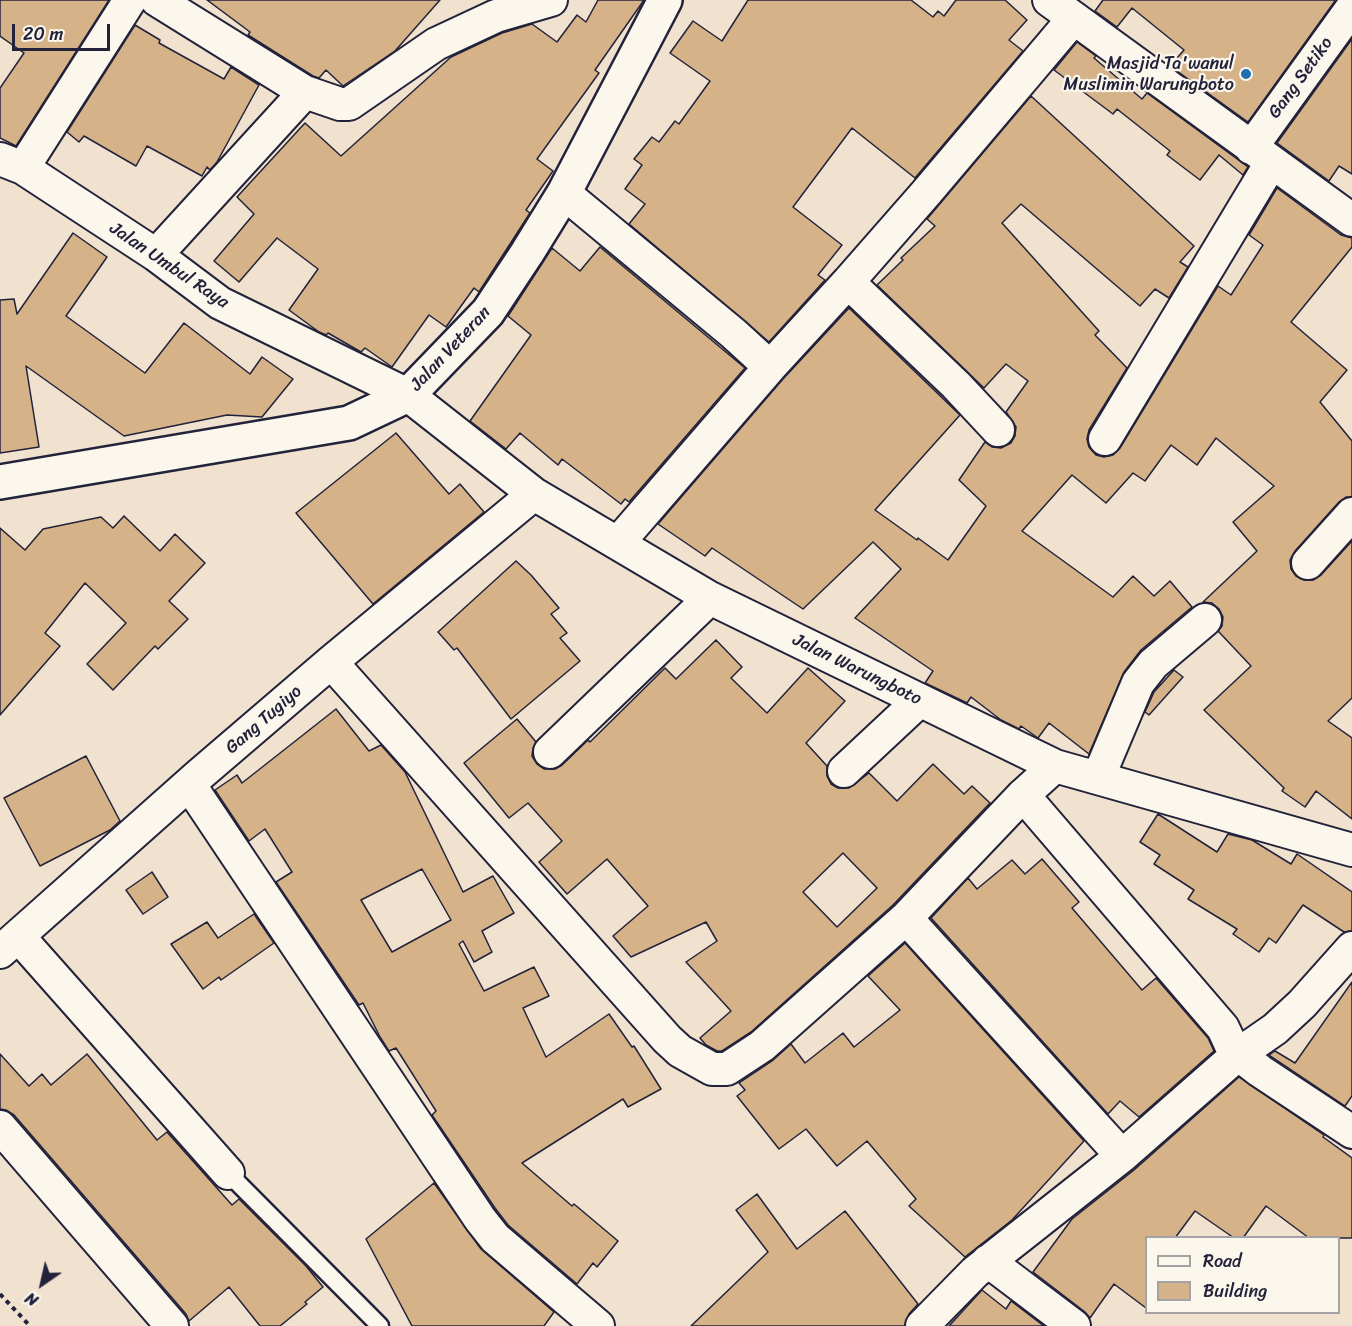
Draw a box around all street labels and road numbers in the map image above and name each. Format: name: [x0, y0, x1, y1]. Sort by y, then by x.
street label: Gang Setiko: [1264, 33, 1338, 123]
street label: Jalan Umbul Raya: [105, 218, 233, 314]
street label: Jalan Veteran: [406, 302, 496, 396]
street label: Jalan Warungboto: [789, 629, 925, 711]
street label: Gang Tugiyo: [221, 681, 307, 759]

